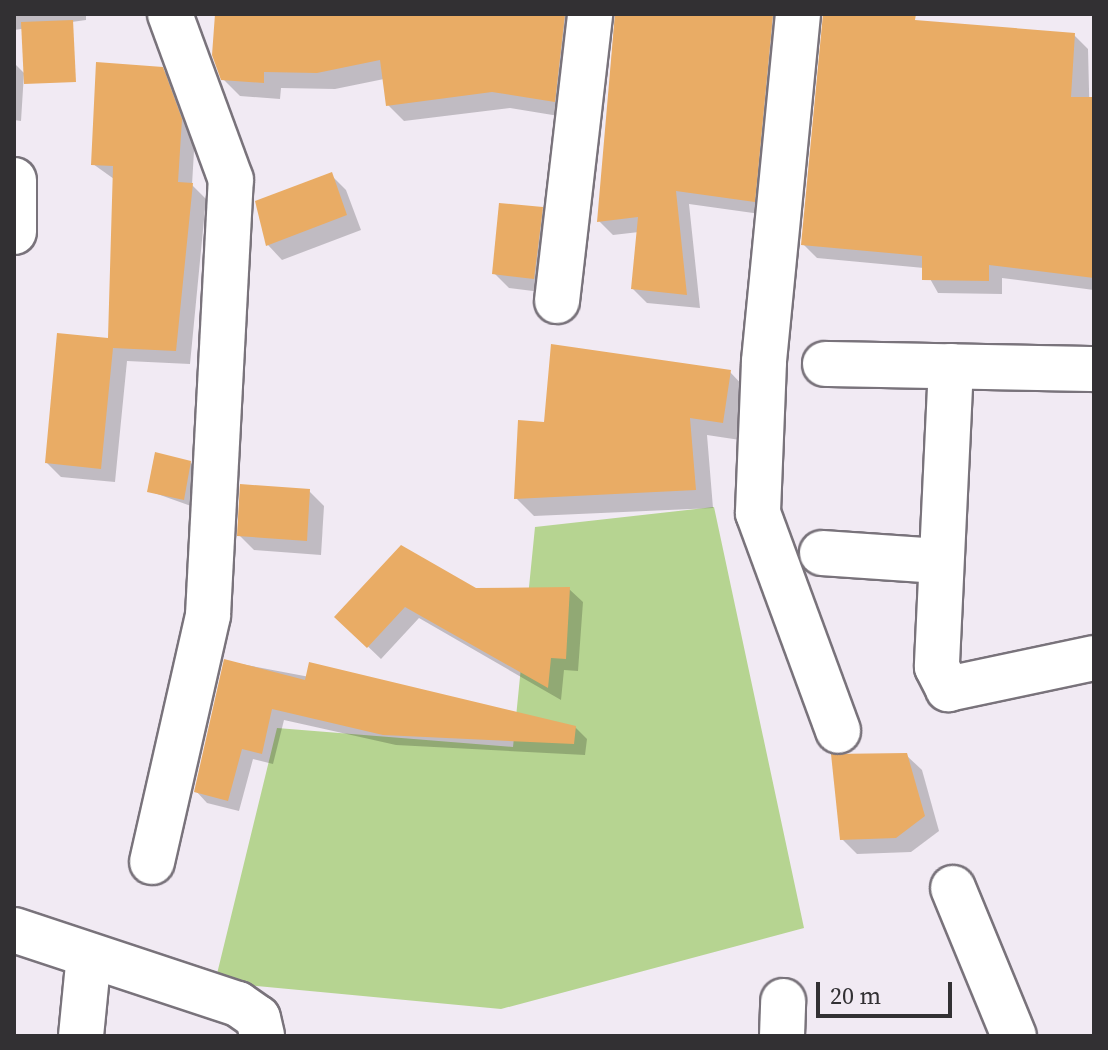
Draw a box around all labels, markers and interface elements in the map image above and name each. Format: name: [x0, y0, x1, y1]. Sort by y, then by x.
scale bar: [820, 966, 956, 1016]
text: 20 m: [830, 979, 881, 1012]

